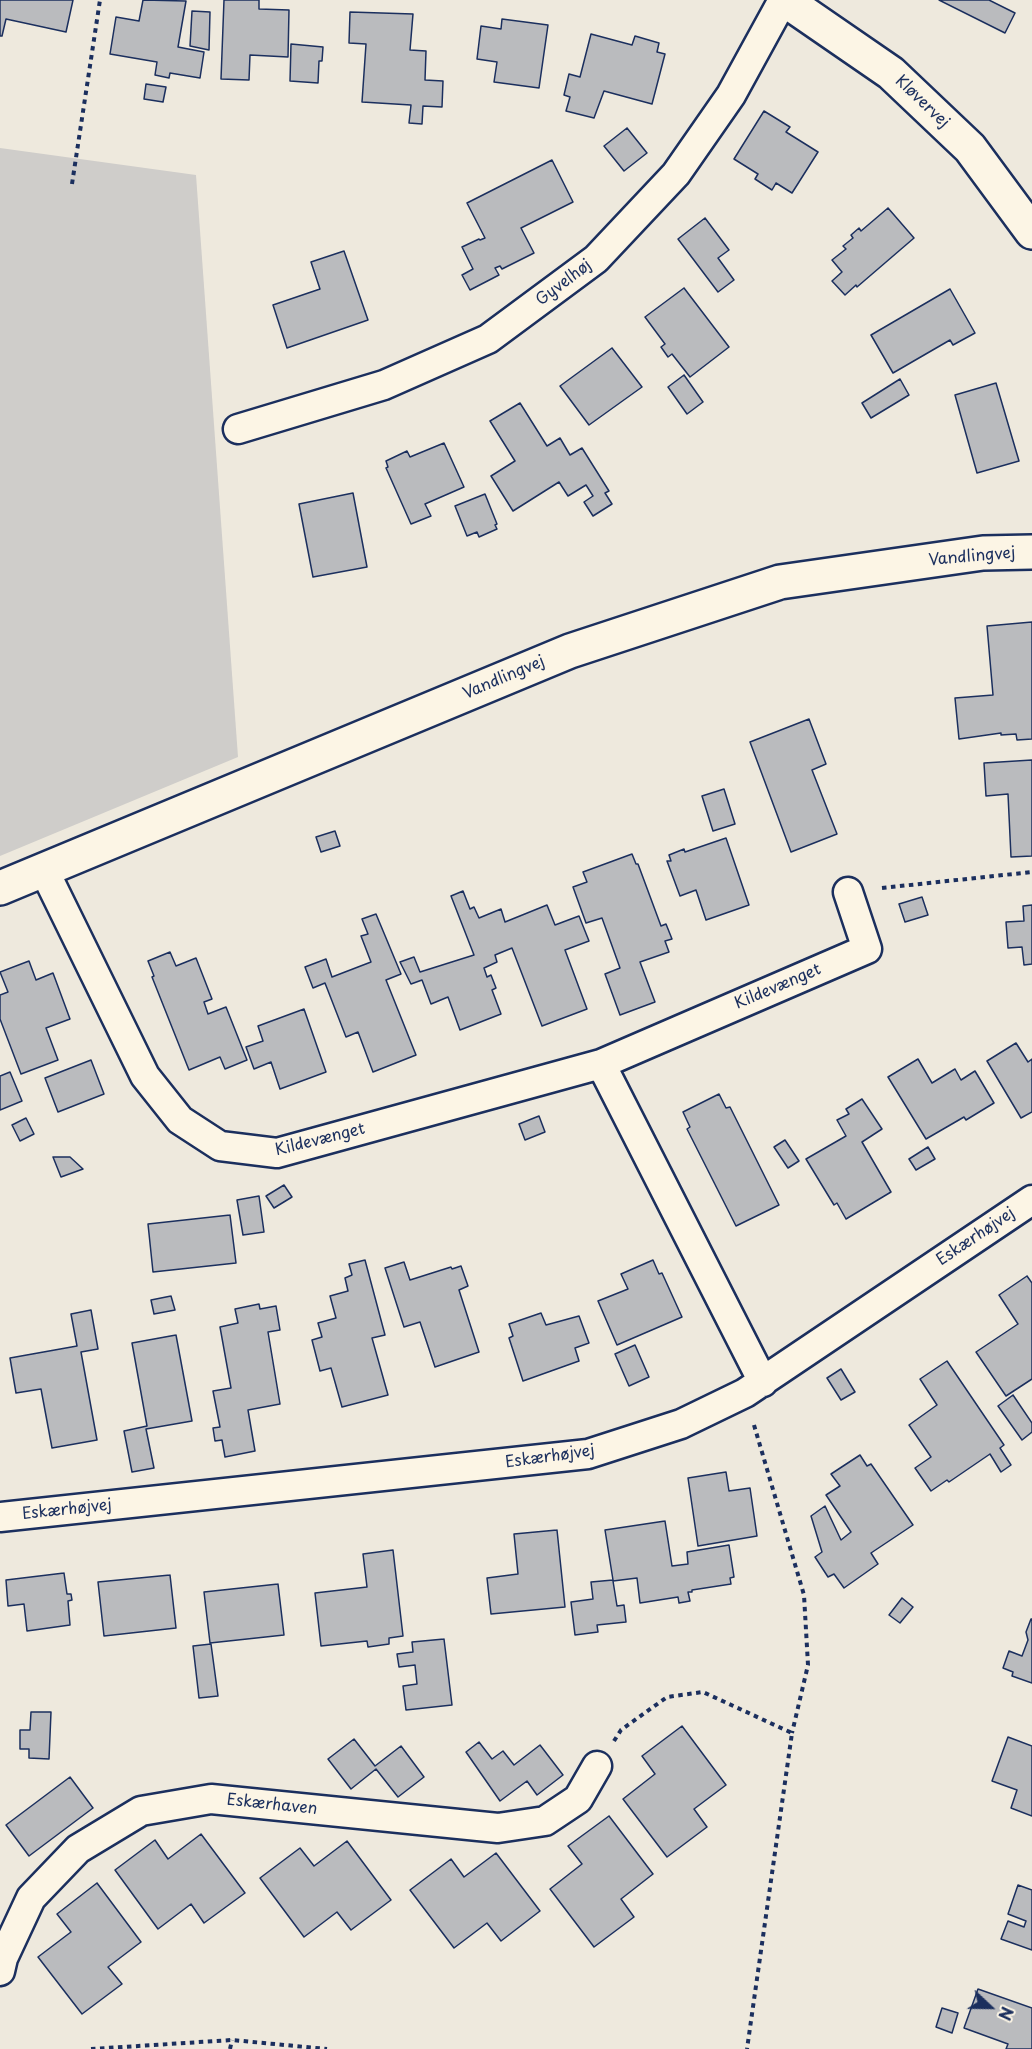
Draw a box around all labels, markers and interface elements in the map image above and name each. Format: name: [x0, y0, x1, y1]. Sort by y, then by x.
street label: Kløvervej: [891, 72, 953, 132]
street label: Gyvelhøj: [532, 256, 596, 310]
street label: Vandlingvej: [928, 544, 1016, 570]
street label: Vandlingvej: [460, 652, 548, 704]
street label: Kildevænget: [732, 960, 824, 1014]
street label: Kildevænget: [273, 1120, 367, 1160]
street label: Eskærhøjvej: [933, 1204, 1019, 1270]
street label: Eskærhøjvej: [504, 1441, 596, 1473]
street label: Eskærhøjvej: [21, 1496, 113, 1524]
street label: Eskærhaven: [226, 1791, 318, 1819]
north arrow: [960, 1977, 1020, 2037]
text: N: [993, 2003, 1020, 2024]

